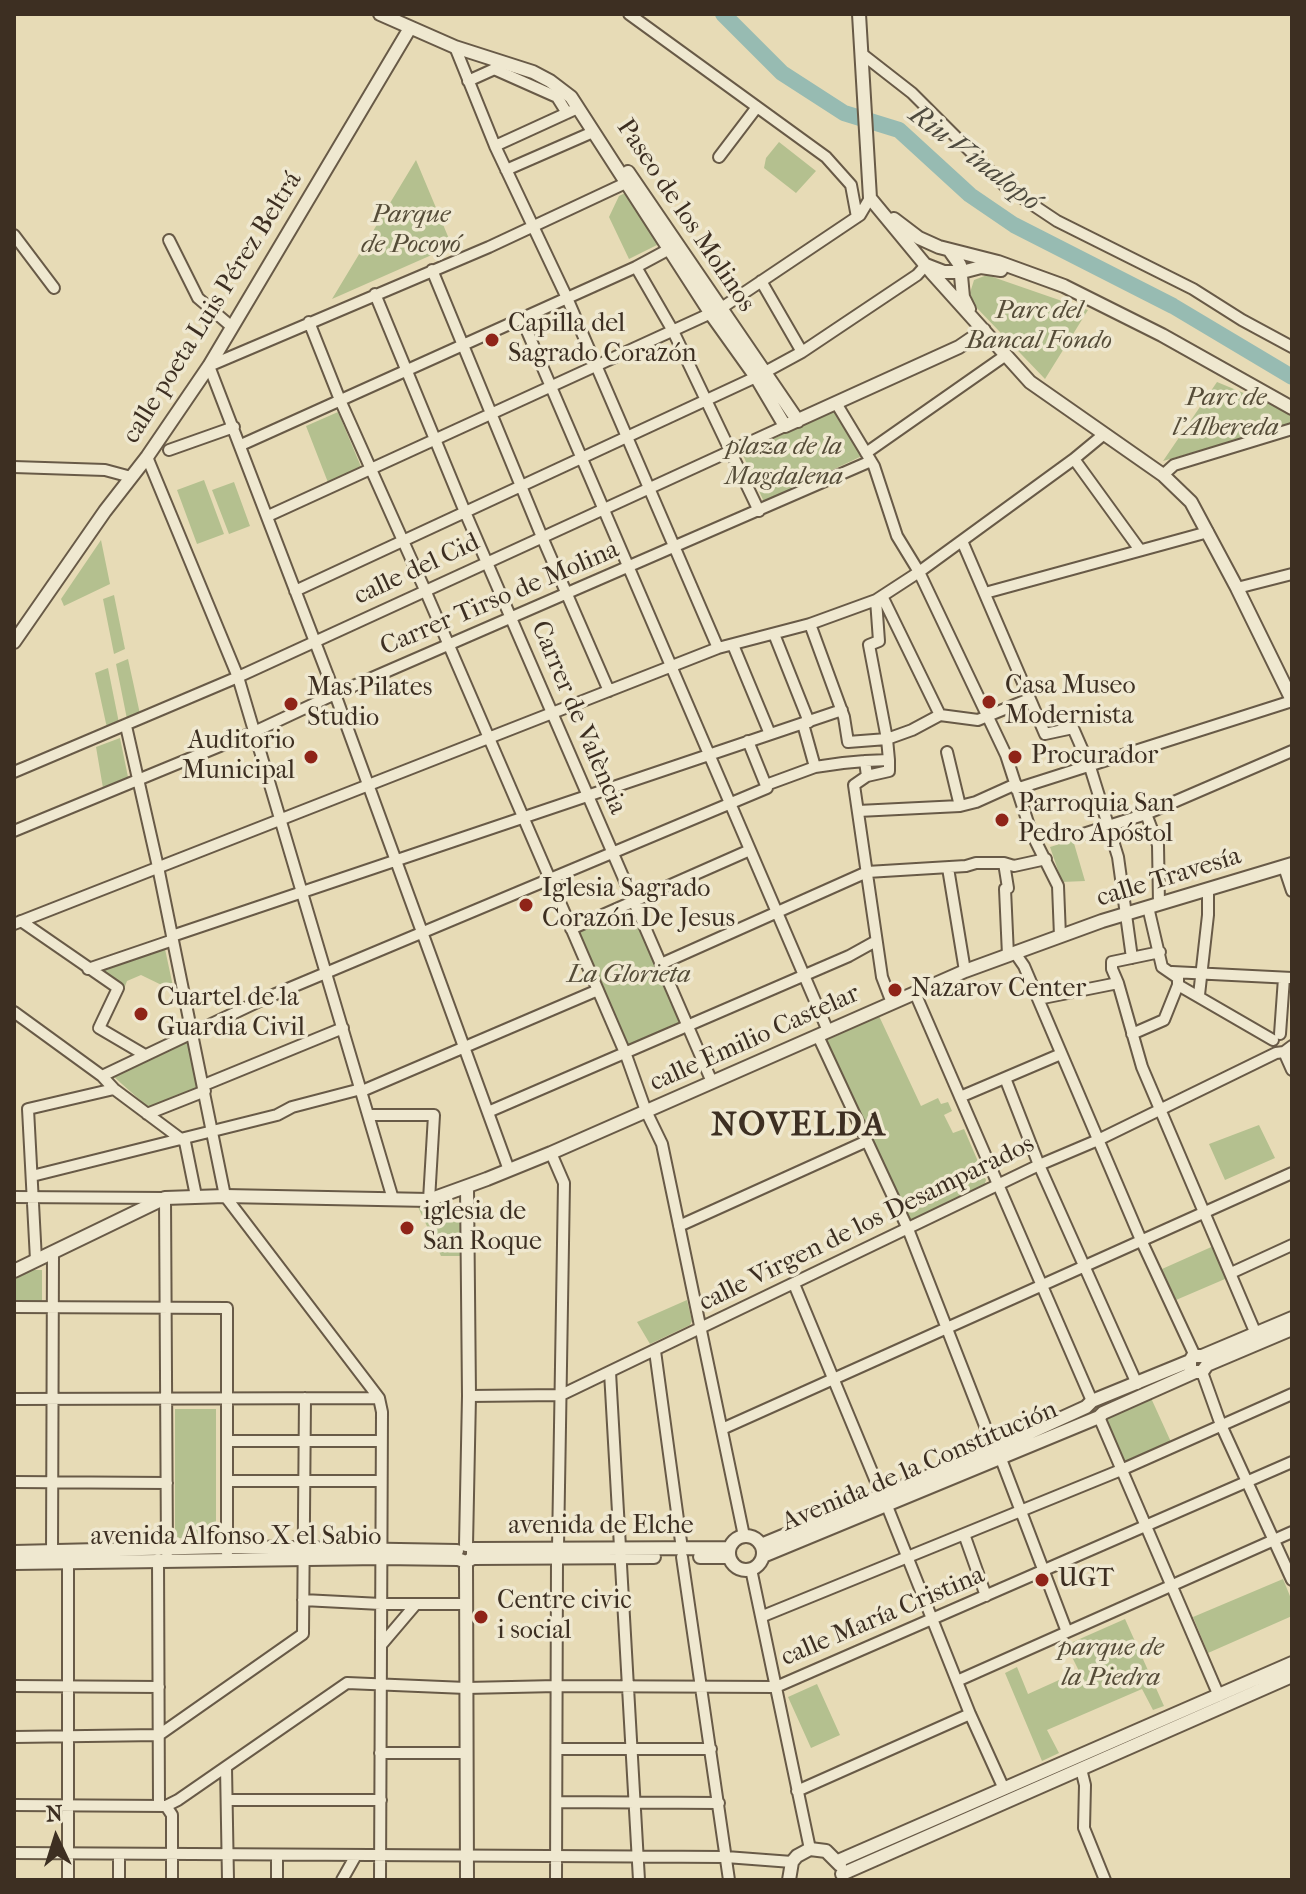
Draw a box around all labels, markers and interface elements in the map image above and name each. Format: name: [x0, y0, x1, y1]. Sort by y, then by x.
water label: Riu Vinalopó: [902, 99, 1046, 219]
street label: Paseo de los Molinos: [609, 114, 761, 318]
street label: calle poeta Luis Pérez Beltrá: [117, 167, 309, 449]
park label: Parque de Pocoyó: [361, 200, 461, 262]
park label: Parc del Bancal Fondo: [966, 296, 1112, 358]
place label: Capilla del Sagrado Corazón: [508, 309, 697, 370]
marker: Capilla del Sagrado Corazón: [483, 331, 501, 349]
park label: Parc de l'Albereda: [1173, 383, 1279, 444]
park label: plaza de la Magdalena: [725, 432, 843, 494]
street label: calle del Cid: [349, 527, 485, 613]
street label: Carrer Tirso de Molina: [376, 535, 624, 663]
street label: Carrer de València: [523, 617, 633, 819]
place label: Casa Museo Modernista: [1005, 671, 1136, 732]
place label: Mas Pilates Studio: [307, 673, 432, 734]
marker: Casa Museo Modernista: [980, 693, 998, 711]
marker: Mas Pilates Studio: [282, 695, 300, 713]
place label: Auditorio Municipal: [182, 726, 295, 788]
place label: Procurador: [1031, 741, 1158, 773]
marker: Auditorio Municipal: [302, 748, 320, 766]
marker: Procurador: [1006, 748, 1024, 766]
place label: Parroquia San Pedro Apóstol: [1018, 789, 1175, 850]
marker: Parroquia San Pedro Apóstol: [993, 811, 1011, 829]
street label: calle Travesía: [1093, 841, 1245, 915]
place label: Iglesia Sagrado Corazón De Jesus: [542, 874, 735, 936]
marker: Iglesia Sagrado Corazón De Jesus: [517, 896, 535, 914]
park label: La Glorieta: [567, 960, 691, 992]
place label: Nazarov Center: [911, 974, 1086, 1006]
street label: calle Emilio Castelar: [645, 979, 865, 1099]
marker: Nazarov Center: [886, 981, 904, 999]
place label: Cuartel de la Guardia Civil: [157, 983, 305, 1044]
marker: Cuartel de la Guardia Civil: [132, 1005, 150, 1023]
district label: NOVELDA: [711, 1107, 887, 1147]
street label: calle Virgen de los Desamparados: [694, 1129, 1040, 1319]
place label: iglesia de San Roque: [423, 1197, 542, 1258]
marker: iglesia de San Roque: [398, 1219, 416, 1237]
street label: Avenida de la Constitución: [778, 1395, 1062, 1539]
street label: avenida de Elche: [508, 1511, 694, 1543]
street label: avenida Alfonso X el Sabio: [91, 1522, 381, 1554]
street label: calle María Cristina: [777, 1560, 989, 1674]
place label: UGT: [1058, 1564, 1114, 1596]
marker: UGT: [1033, 1571, 1051, 1589]
place label: Centre civic i social: [497, 1586, 632, 1648]
marker: Centre civic i social: [472, 1608, 490, 1626]
park label: parque de la Piedra: [1058, 1633, 1164, 1694]
north arrow: [16, 1798, 96, 1878]
text: N: [45, 1801, 64, 1828]

